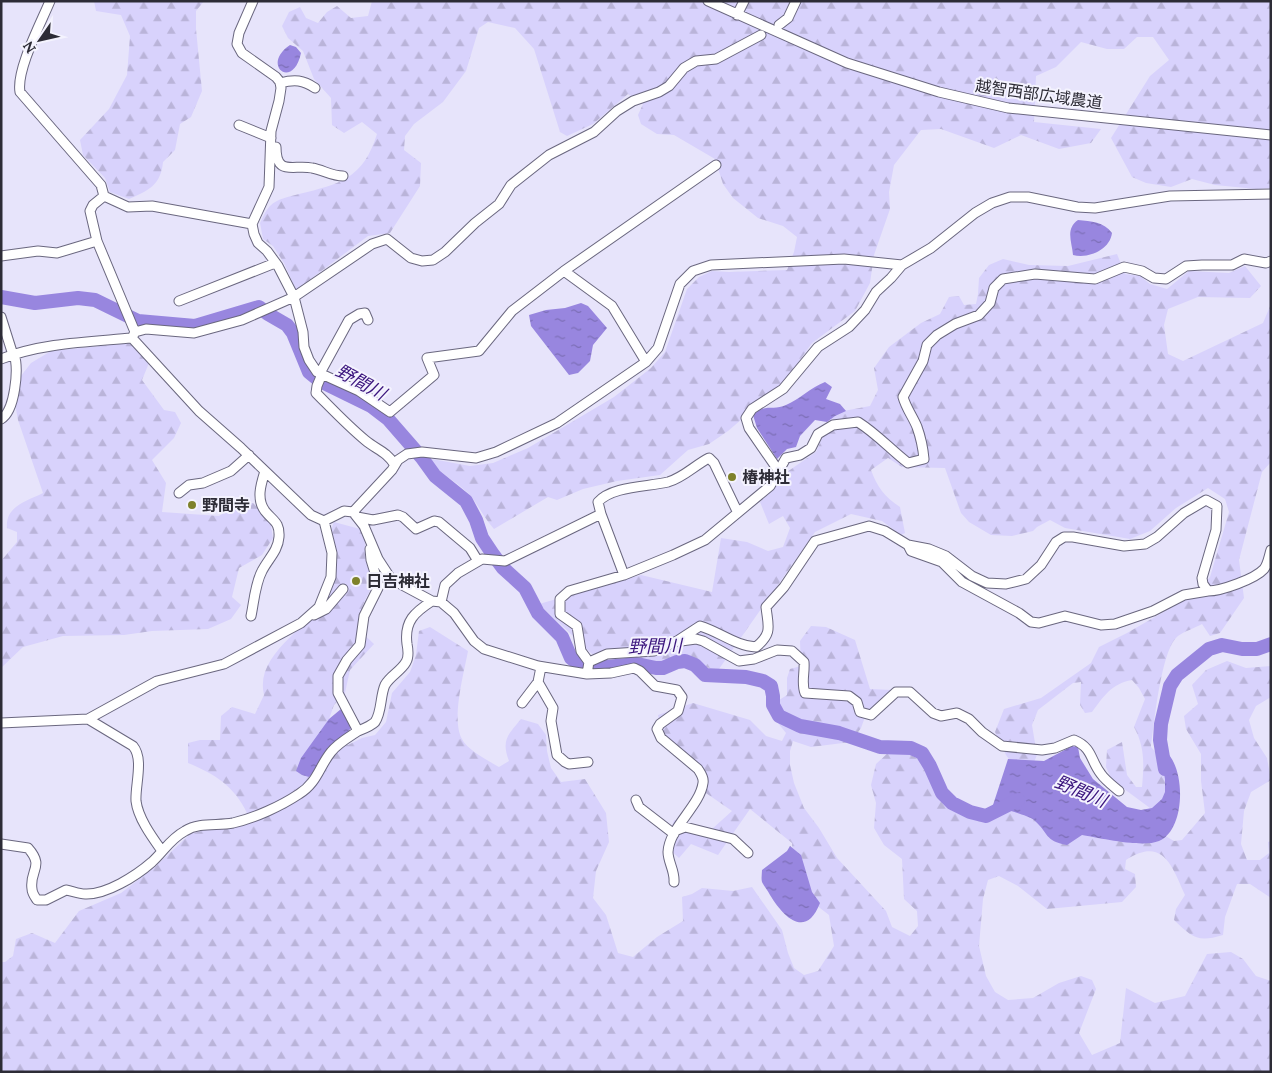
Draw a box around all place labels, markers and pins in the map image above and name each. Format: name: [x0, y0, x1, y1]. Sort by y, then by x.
place label: 椿神社: [742, 467, 790, 487]
marker: 椿神社: [726, 471, 738, 483]
place label: 野間寺: [202, 495, 250, 515]
marker: 野間寺: [186, 499, 198, 511]
place label: 日吉神社: [366, 571, 430, 591]
marker: 日吉神社: [350, 575, 362, 587]

